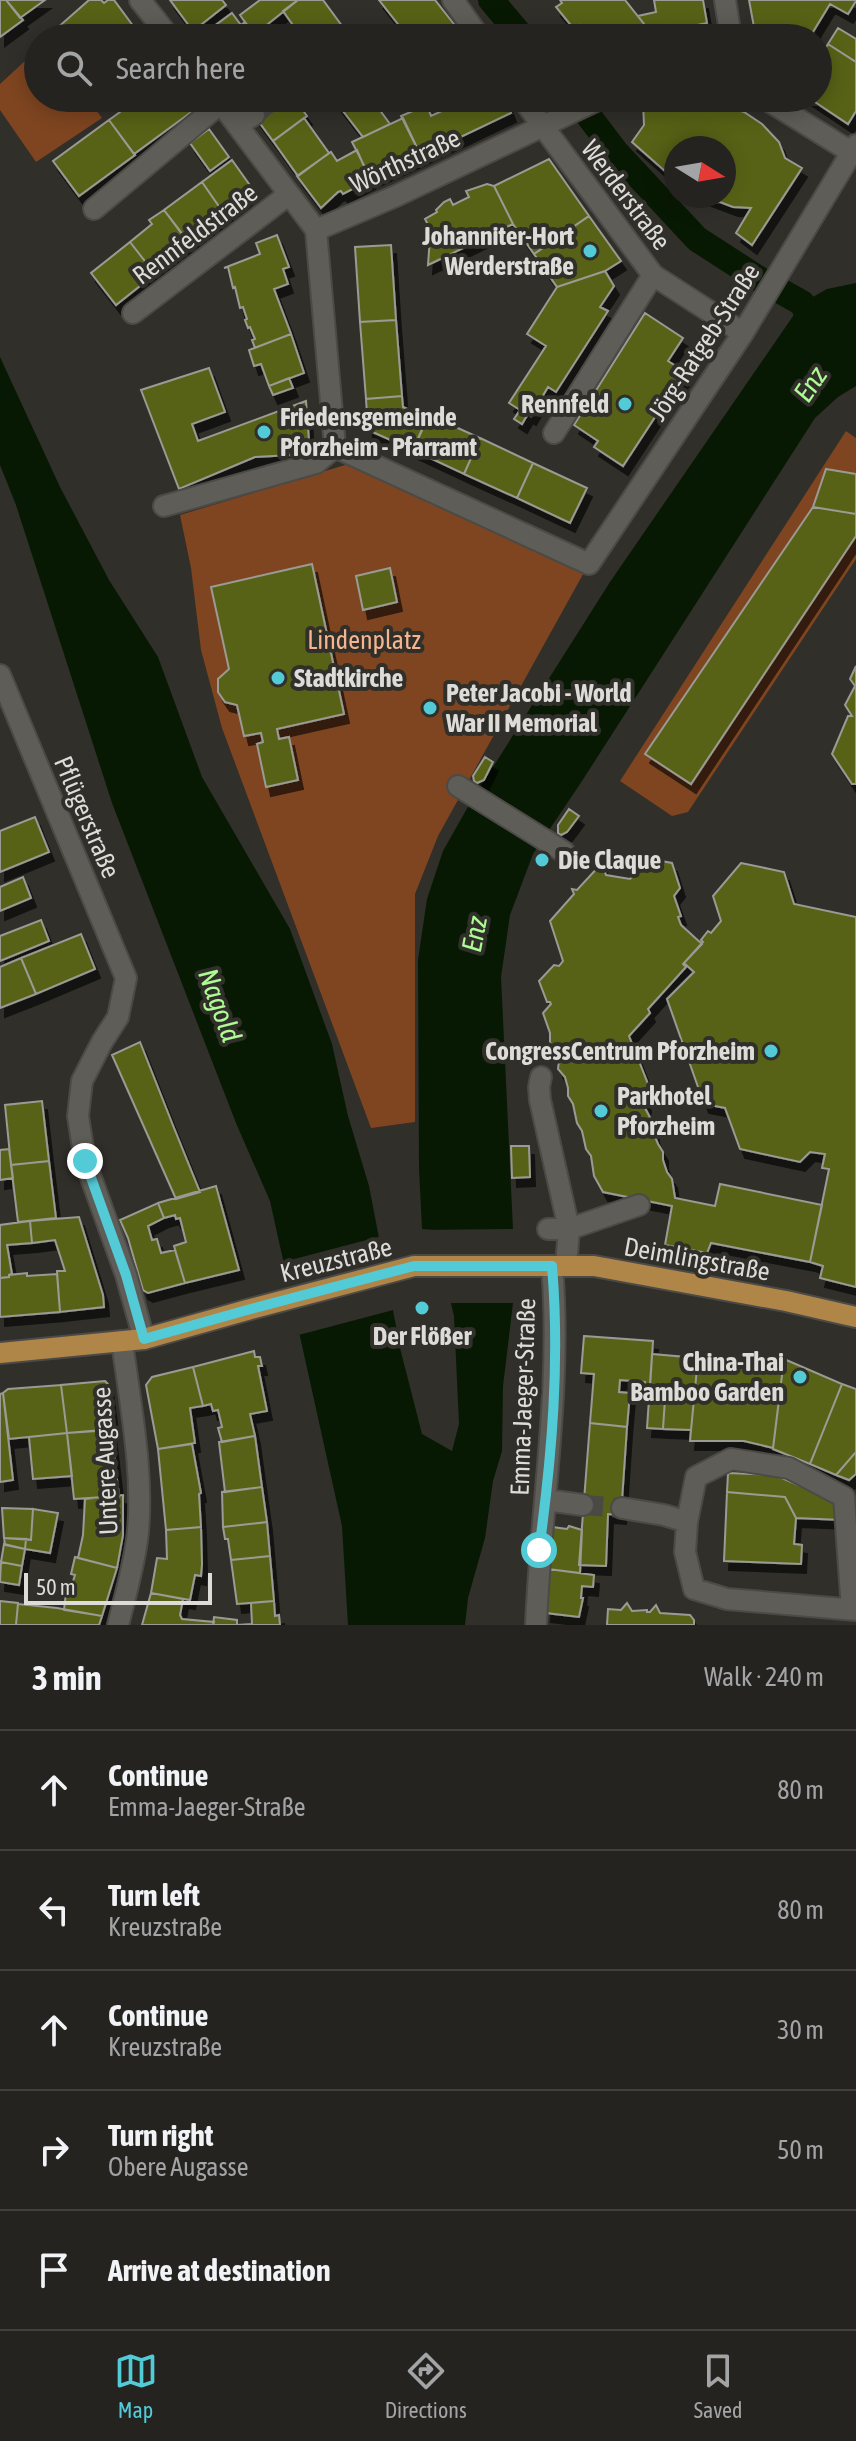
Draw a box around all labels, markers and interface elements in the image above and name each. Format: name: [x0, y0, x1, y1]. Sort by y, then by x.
search box: [24, 24, 832, 112]
icon: search: [52, 46, 96, 90]
text: Search here: [116, 51, 245, 85]
street label: Wörthstraße: [345, 123, 465, 199]
street label: Werderstraße: [575, 134, 677, 256]
north arrow: [664, 136, 736, 208]
street label: Rennfeldstraße: [127, 178, 263, 290]
place label: Johanniter-Hort Werderstraße: [421, 221, 575, 281]
marker: Johanniter-Hort Werderstraße: [581, 242, 599, 260]
street label: Jörg-Ratgeb-Straße: [642, 258, 766, 426]
water label: Enz: [787, 360, 834, 408]
place label: Rennfeld: [521, 389, 609, 419]
marker: Rennfeld: [616, 395, 634, 413]
place label: Friedensgemeinde Pforzheim - Pfarramt: [280, 402, 478, 462]
marker: Friedensgemeinde Pforzheim - Pfarramt: [255, 423, 273, 441]
park label: Lindenplatz: [307, 625, 421, 655]
place label: Stadtkirche: [294, 663, 404, 693]
marker: Stadtkirche: [269, 669, 287, 687]
place label: Peter Jacobi - World War II Memorial: [445, 678, 632, 738]
marker: Peter Jacobi - World War II Memorial: [421, 699, 439, 717]
street label: Pflügerstraße: [48, 752, 126, 882]
place label: Die Claque: [558, 845, 661, 875]
marker: Die Claque: [533, 851, 551, 869]
water label: Enz: [455, 913, 493, 955]
water label: Nagold: [192, 964, 248, 1046]
place label: CongressCentrum Pforzheim: [485, 1036, 755, 1066]
marker: CongressCentrum Pforzheim: [762, 1042, 780, 1060]
place label: Parkhotel Pforzheim: [617, 1081, 715, 1141]
marker: Parkhotel Pforzheim: [592, 1102, 610, 1120]
route end: [67, 1143, 103, 1179]
street label: Deimlingstraße: [622, 1231, 772, 1287]
street label: Kreuzstraße: [277, 1232, 395, 1288]
street label: Emma-Jaeger-Straße: [505, 1298, 541, 1496]
marker: Der Flößer: [413, 1299, 431, 1317]
place label: Der Flößer: [373, 1321, 473, 1351]
place label: China-Thai Bamboo Garden: [630, 1347, 784, 1407]
marker: China-Thai Bamboo Garden: [791, 1368, 809, 1386]
street label: Untere Augasse: [86, 1386, 124, 1536]
route start: [521, 1532, 557, 1568]
scale bar: [24, 1569, 212, 1605]
text: 50 m: [36, 1574, 76, 1600]
text: 3 min: [32, 1658, 101, 1697]
text: Walk · 240 m: [704, 1662, 824, 1692]
text: Continue: [108, 1758, 208, 1792]
icon: ahead: [32, 1768, 76, 1812]
text: 80 m: [777, 1775, 824, 1805]
text: Emma-Jaeger-Straße: [108, 1792, 306, 1822]
text: Turn left: [108, 1878, 200, 1912]
icon: left: [32, 1888, 76, 1932]
text: 80 m: [777, 1895, 824, 1925]
text: Kreuzstraße: [108, 1912, 222, 1942]
text: Continue: [108, 1998, 208, 2032]
icon: ahead: [32, 2008, 76, 2052]
text: 30 m: [777, 2015, 824, 2045]
text: Kreuzstraße: [108, 2032, 222, 2062]
text: Turn right: [108, 2118, 214, 2152]
icon: right: [32, 2128, 76, 2172]
text: 50 m: [777, 2135, 824, 2165]
text: Obere Augasse: [108, 2152, 249, 2182]
icon: arrive: [32, 2248, 76, 2292]
text: Arrive at destination: [108, 2253, 330, 2287]
tab: Map: [114, 2349, 158, 2423]
tab: Directions: [385, 2349, 467, 2423]
tab: Saved: [694, 2349, 742, 2423]

